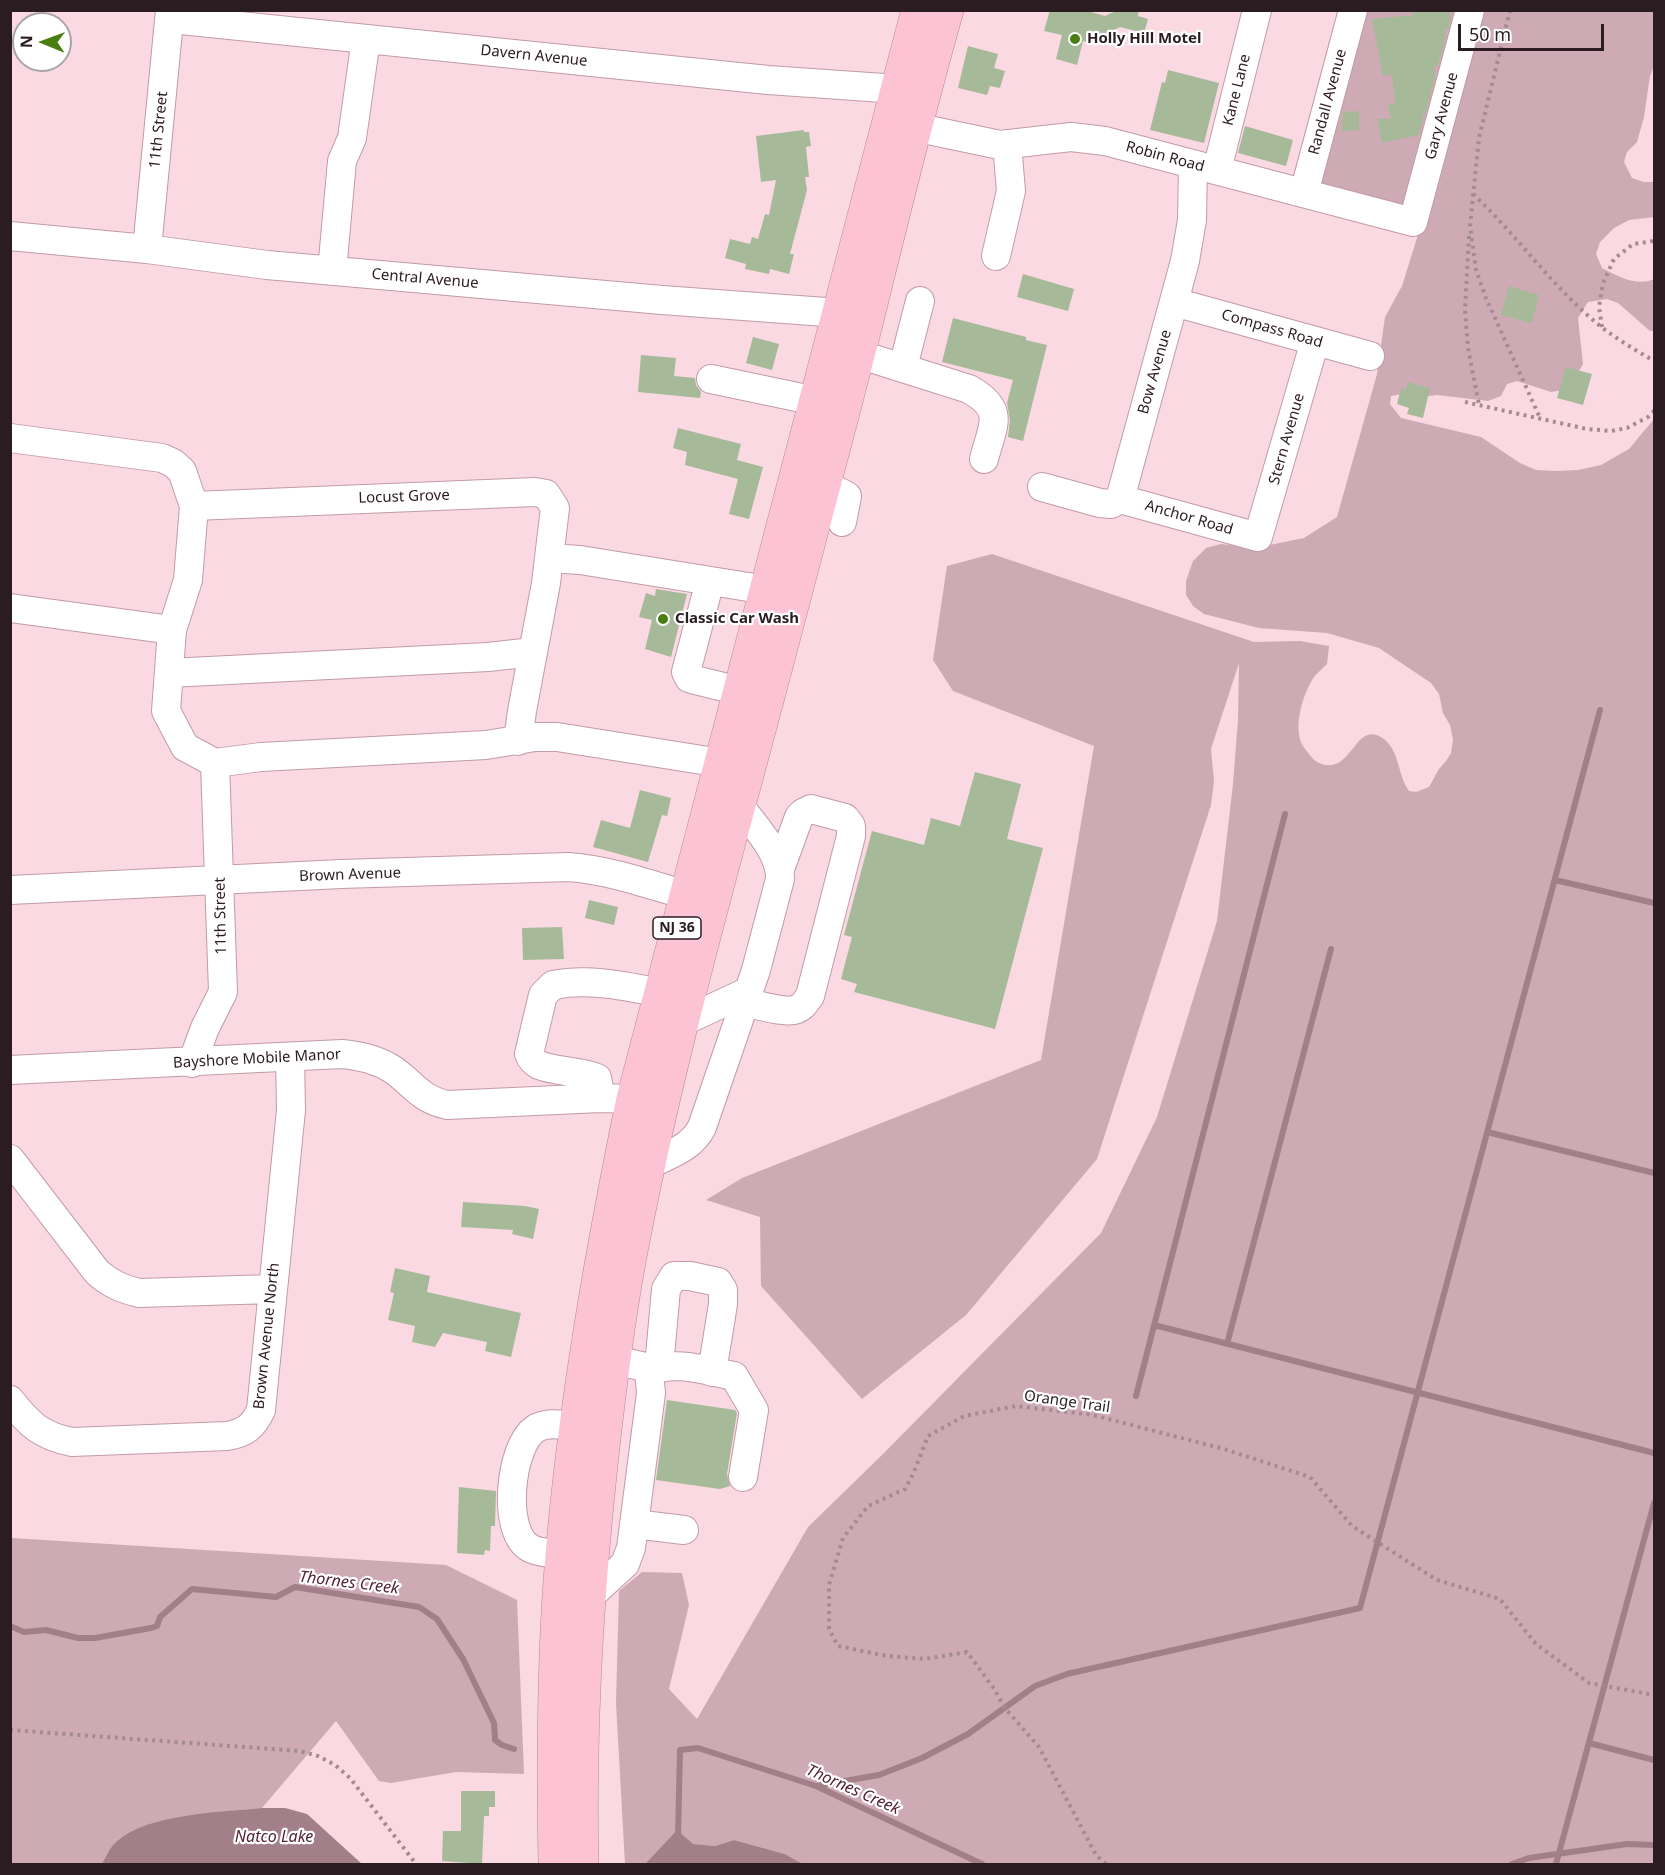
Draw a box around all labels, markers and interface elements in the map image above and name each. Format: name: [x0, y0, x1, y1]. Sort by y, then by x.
north arrow: [12, 12, 72, 72]
scale bar: [1461, 12, 1606, 50]
text: 50 m: [1469, 22, 1511, 46]
place label: Holly Hill Motel: [1087, 30, 1202, 48]
marker: Holly Hill Motel: [1068, 32, 1082, 46]
text: N: [15, 35, 37, 48]
street label: Davern Avenue: [480, 41, 588, 71]
street label: Randall Avenue: [1305, 47, 1351, 157]
street label: Kane Lane: [1219, 52, 1255, 128]
street label: Gary Avenue: [1422, 70, 1462, 162]
street label: 11th Street: [146, 90, 172, 170]
street label: Robin Road: [1124, 138, 1206, 176]
street label: Central Avenue: [371, 265, 479, 293]
street label: Compass Road: [1219, 306, 1325, 352]
street label: Bow Avenue: [1134, 328, 1176, 416]
street label: Stern Avenue: [1265, 391, 1309, 487]
street label: Locust Grove: [358, 486, 450, 508]
street label: Anchor Road: [1143, 497, 1235, 539]
place label: Classic Car Wash: [675, 610, 799, 628]
marker: Classic Car Wash: [656, 612, 670, 626]
street label: Brown Avenue: [299, 864, 401, 886]
street label: 11th Street: [211, 877, 231, 955]
road number: NJ 36: [653, 917, 701, 939]
street label: Bayshore Mobile Manor: [173, 1046, 341, 1072]
street label: Brown Avenue North: [250, 1262, 284, 1410]
street label: Orange Trail: [1023, 1387, 1111, 1417]
water label: Thornes Creek: [298, 1567, 400, 1599]
water label: Thornes Creek: [803, 1761, 903, 1819]
water label: Natco Lake: [235, 1827, 313, 1847]

